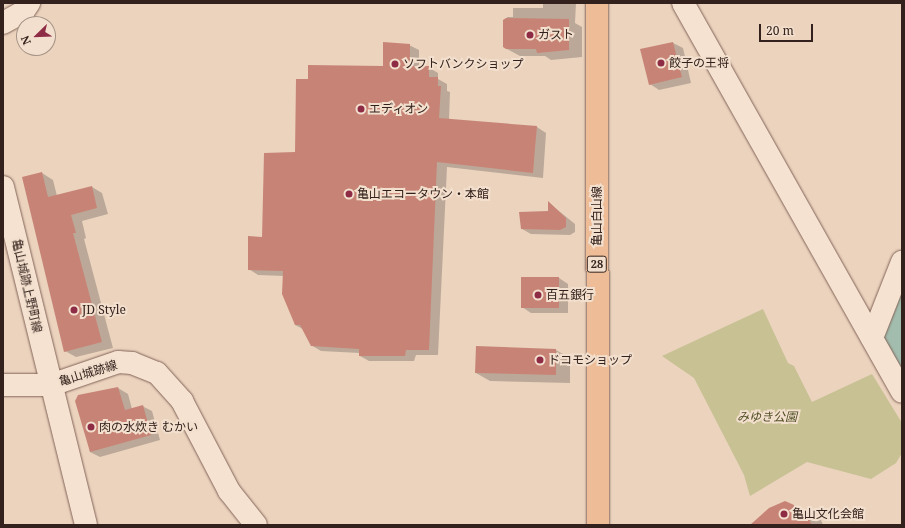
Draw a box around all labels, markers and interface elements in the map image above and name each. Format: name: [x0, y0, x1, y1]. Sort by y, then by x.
north arrow: [16, 16, 56, 56]
scale bar: [761, 16, 815, 42]
text: 20 m: [766, 22, 794, 39]
place label: ガスト: [538, 28, 574, 42]
marker: ガスト: [525, 30, 535, 40]
text: N: [17, 34, 34, 47]
place label: 餃子の王将: [669, 56, 729, 70]
place label: ソフトバンクショップ: [403, 57, 523, 71]
marker: 餃子の王将: [656, 58, 666, 68]
marker: ソフトバンクショップ: [390, 59, 400, 69]
place label: エディオン: [369, 102, 429, 116]
marker: エディオン: [356, 104, 366, 114]
street label: 亀山白山線: [590, 186, 604, 246]
place label: 亀山エコータウン・本館: [357, 187, 489, 201]
marker: 亀山エコータウン・本館: [344, 189, 354, 199]
street label: 亀山城跡上野町線: [9, 238, 45, 334]
road number: 28: [586, 255, 608, 273]
place label: 百五銀行: [546, 288, 594, 302]
marker: 百五銀行: [533, 290, 543, 300]
place label: JD Style: [82, 303, 126, 317]
marker: JD Style: [69, 305, 79, 315]
place label: ドコモショップ: [548, 353, 632, 367]
marker: ドコモショップ: [535, 355, 545, 365]
street label: 亀山城跡線: [57, 357, 119, 389]
park label: みゆき公園: [737, 410, 797, 424]
place label: 肉の水炊き むかい: [99, 420, 198, 434]
marker: 肉の水炊き むかい: [86, 422, 96, 432]
place label: 亀山文化会館: [792, 507, 864, 521]
marker: 亀山文化会館: [779, 509, 789, 519]

